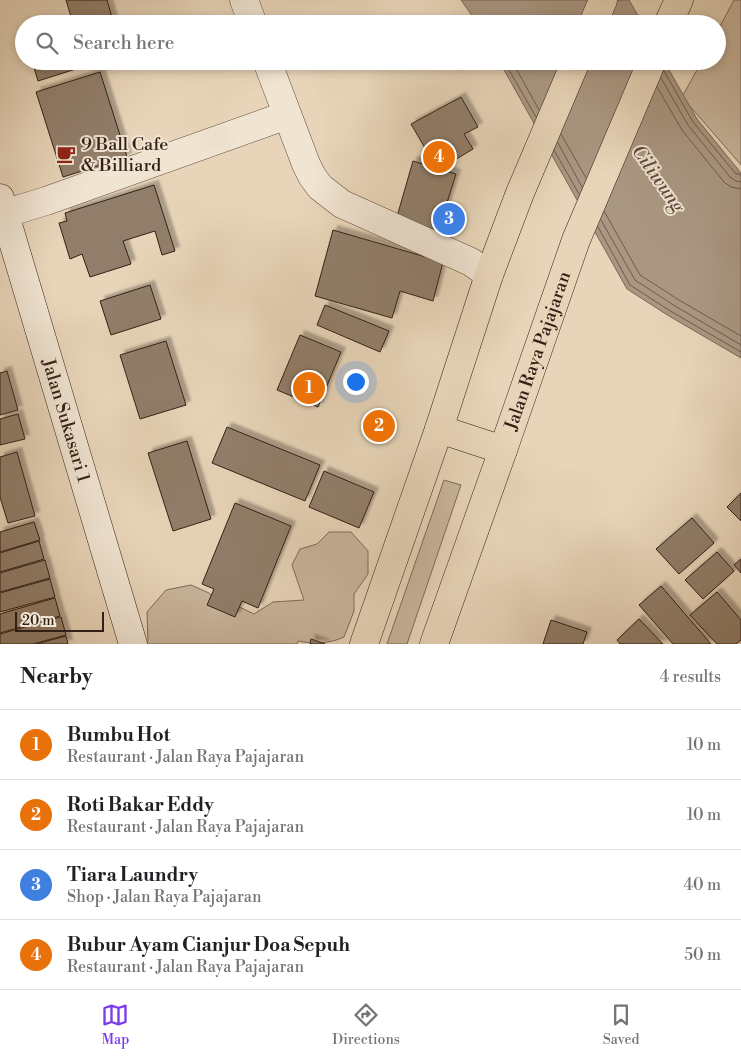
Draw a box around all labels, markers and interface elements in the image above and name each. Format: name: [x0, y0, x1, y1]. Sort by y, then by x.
search box: [15, 15, 726, 70]
icon: search: [33, 29, 61, 57]
text: Search here: [73, 31, 174, 55]
place label: 9 Ball Cafe & Billiard: [81, 133, 168, 177]
pin: 4: [423, 138, 455, 176]
water label: Ciliwung: [626, 140, 691, 218]
cafe icon: 9 Ball Cafe & Billiard: [55, 143, 77, 165]
pin: 3: [433, 200, 465, 238]
street label: Jalan Raya Pajajaran: [499, 268, 576, 434]
street label: Jalan Sukasari 1: [36, 355, 95, 485]
pin: 1: [293, 369, 325, 407]
your location: [343, 369, 369, 395]
pin: 2: [363, 407, 395, 445]
scale bar: [15, 609, 104, 632]
text: 20 m: [22, 612, 54, 630]
text: Nearby: [20, 664, 93, 690]
text: 4 results: [660, 667, 721, 687]
text: Bumbu Hot: [67, 723, 170, 747]
text: 1: [32, 735, 40, 755]
text: 10 m: [687, 735, 721, 755]
text: Restaurant · Jalan Raya Pajajaran: [67, 747, 304, 767]
text: Roti Bakar Eddy: [67, 793, 214, 817]
text: 2: [31, 805, 41, 825]
text: 10 m: [687, 805, 721, 825]
text: Restaurant · Jalan Raya Pajajaran: [67, 817, 304, 837]
text: Tiara Laundry: [67, 863, 198, 887]
text: 3: [31, 875, 41, 895]
text: 40 m: [684, 875, 721, 895]
text: Shop · Jalan Raya Pajajaran: [67, 887, 261, 907]
text: Bubur Ayam Cianjur Doa Sepuh: [67, 933, 350, 957]
text: 4: [31, 945, 41, 965]
text: 50 m: [684, 945, 721, 965]
text: Restaurant · Jalan Raya Pajajaran: [67, 957, 304, 977]
tab: Map: [101, 1001, 129, 1049]
tab: Directions: [332, 1001, 400, 1049]
tab: Saved: [603, 1001, 640, 1049]

